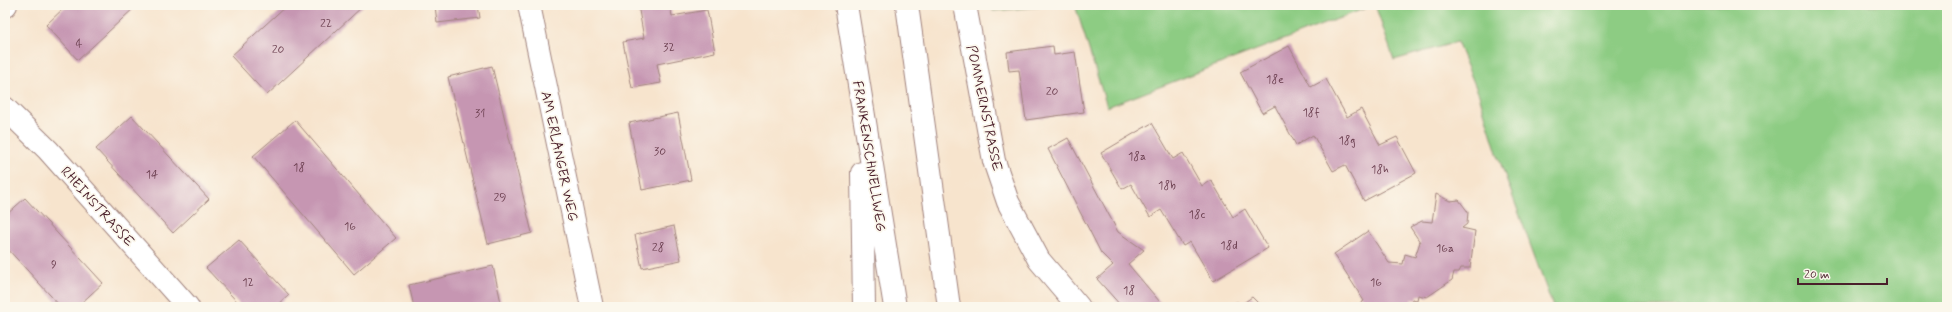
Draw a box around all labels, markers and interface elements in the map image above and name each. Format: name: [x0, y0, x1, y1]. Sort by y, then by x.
house number: 22: [320, 16, 332, 32]
house number: 4: [76, 36, 83, 52]
house number: 32: [663, 40, 675, 56]
house number: 20: [272, 42, 285, 58]
street label: POMMERNSTRASSE: [962, 44, 1006, 173]
house number: 18e: [1266, 72, 1284, 88]
street label: FRANKENSCHNELLWEG: [848, 79, 890, 233]
house number: 20: [1046, 84, 1059, 100]
street label: AM ERLANGER WEG: [536, 89, 582, 223]
house number: 18f: [1302, 105, 1320, 121]
house number: 31: [475, 106, 485, 122]
house number: 18g: [1338, 133, 1356, 149]
house number: 30: [654, 144, 666, 160]
house number: 18a: [1128, 149, 1146, 165]
house number: 18: [293, 160, 305, 176]
house number: 18h: [1371, 162, 1389, 178]
street label: RHEINSTRASSE: [57, 163, 138, 251]
house number: 14: [146, 167, 158, 183]
house number: 18b: [1158, 178, 1176, 194]
house number: 29: [493, 190, 507, 206]
house number: 18c: [1189, 207, 1206, 223]
house number: 16: [344, 219, 356, 235]
house number: 18d: [1220, 238, 1238, 254]
house number: 28: [652, 240, 664, 256]
house number: 16a: [1436, 241, 1454, 257]
house number: 9: [51, 257, 57, 273]
scale bar: [1798, 260, 1887, 286]
text: 20 m: [1804, 267, 1830, 283]
house number: 12: [242, 275, 254, 291]
house number: 16: [1370, 275, 1382, 291]
house number: 18: [1123, 283, 1135, 299]

